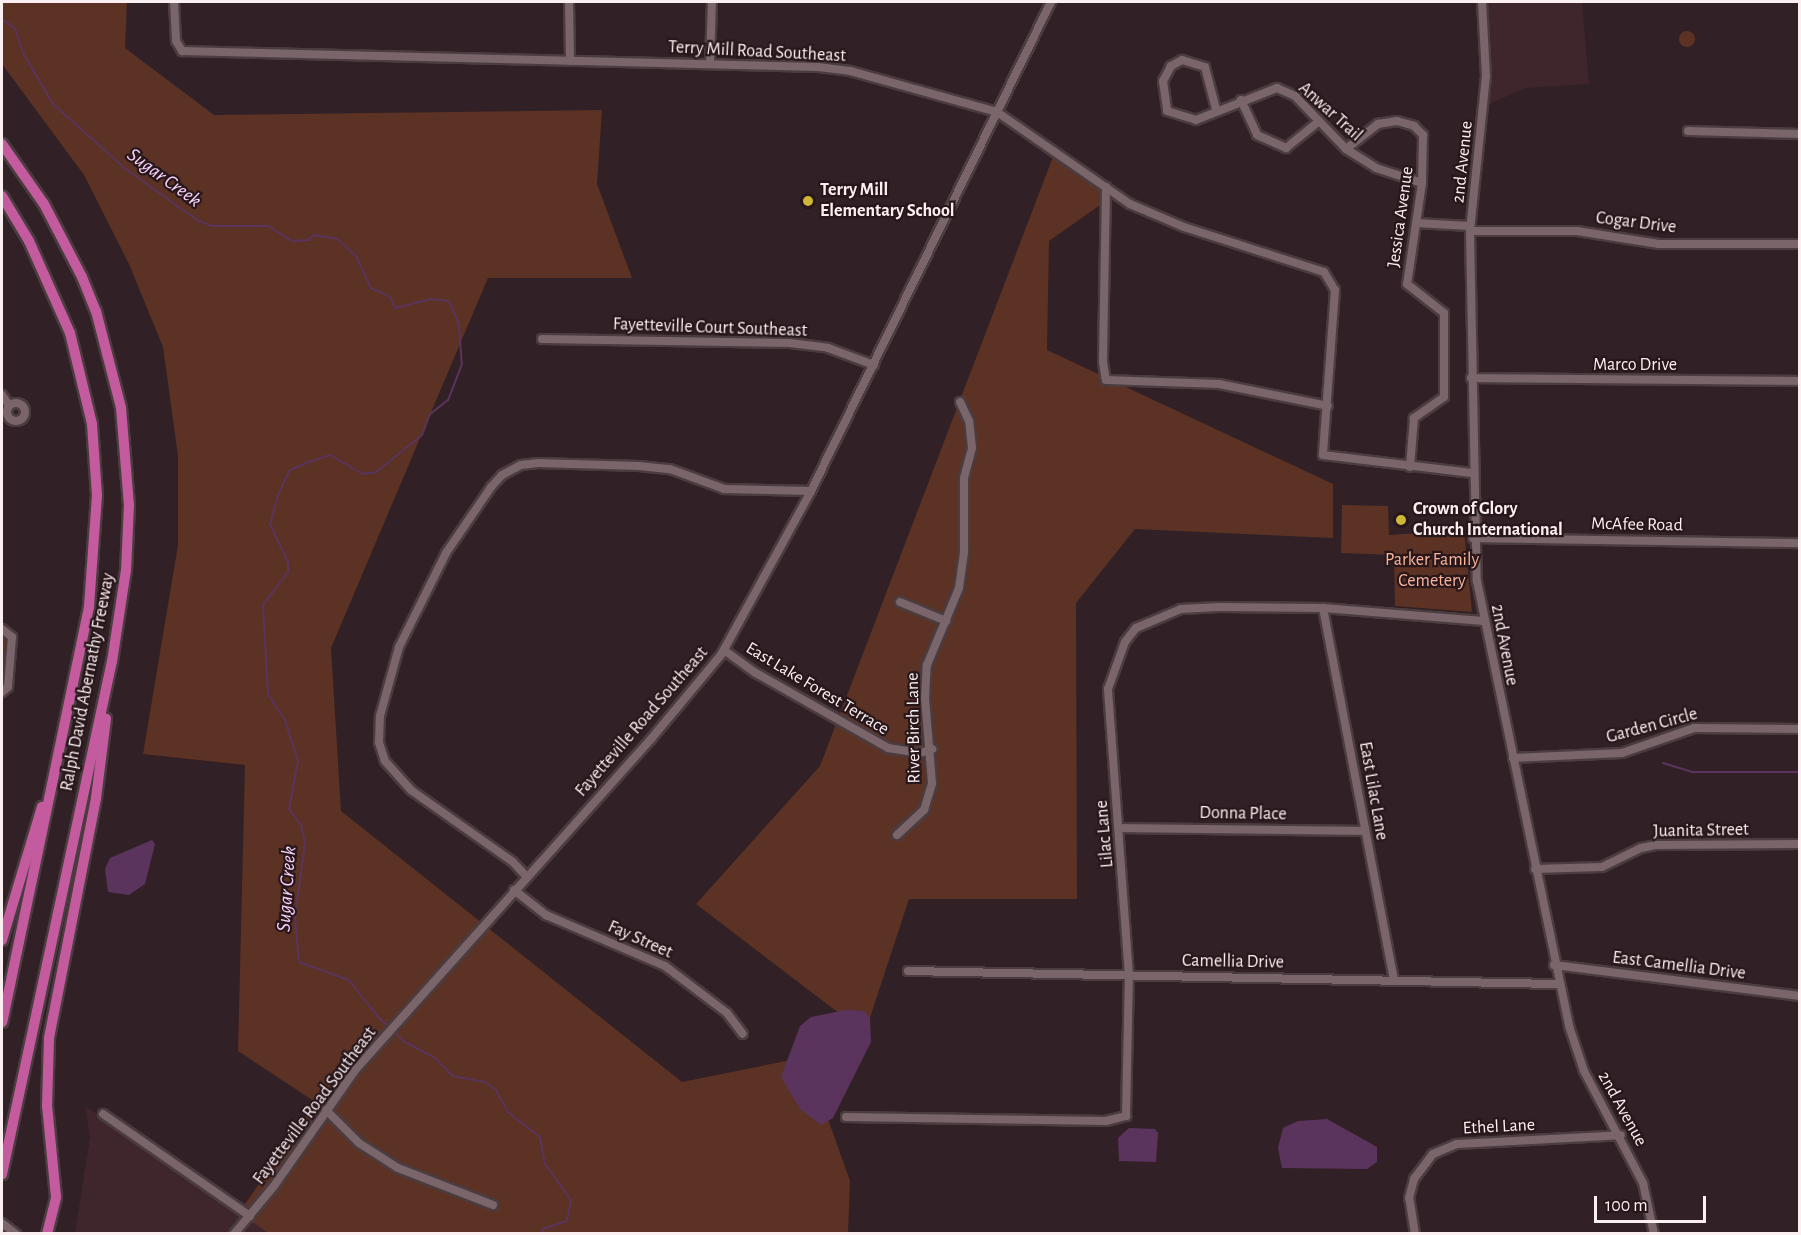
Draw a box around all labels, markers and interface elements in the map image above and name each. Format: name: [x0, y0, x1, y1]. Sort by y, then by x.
street label: Terry Mill Road Southeast: [668, 37, 846, 67]
street label: Anwar Trail: [1294, 78, 1366, 146]
street label: 2nd Avenue: [1448, 120, 1478, 204]
water label: Sugar Creek: [122, 143, 206, 213]
street label: Jessica Avenue: [1383, 165, 1419, 269]
place label: Terry Mill Elementary School: [820, 180, 955, 222]
marker: Terry Mill Elementary School: [801, 194, 815, 208]
street label: Cogar Drive: [1595, 207, 1677, 239]
street label: Fayetteville Court Southeast: [612, 314, 808, 342]
street label: Marco Drive: [1593, 354, 1677, 376]
place label: Crown of Glory Church International: [1413, 499, 1563, 542]
marker: Crown of Glory Church International: [1394, 513, 1408, 527]
street label: McAfee Road: [1591, 513, 1683, 537]
park label: Parker Family Cemetery: [1385, 550, 1479, 592]
street label: Ralph David Abernathy Freeway: [56, 571, 120, 793]
street label: 2nd Avenue: [1486, 603, 1522, 687]
street label: East Lake Forest Terrace: [741, 638, 893, 740]
street label: Fayetteville Road Southeast: [571, 643, 713, 801]
street label: River Birch Lane: [902, 672, 926, 784]
street label: Garden Circle: [1604, 703, 1700, 749]
street label: East Lilac Lane: [1354, 740, 1392, 842]
street label: Lilac Lane: [1091, 799, 1119, 869]
street label: Donna Place: [1199, 802, 1287, 826]
street label: Juanita Street: [1653, 819, 1749, 843]
water label: Sugar Creek: [272, 845, 302, 933]
street label: Fay Street: [604, 916, 676, 964]
street label: East Camellia Drive: [1611, 947, 1747, 985]
street label: Camellia Drive: [1182, 950, 1284, 974]
street label: Fayetteville Road Southeast: [249, 1023, 381, 1189]
street label: 2nd Avenue: [1593, 1068, 1651, 1150]
street label: Ethel Lane: [1462, 1114, 1536, 1140]
scale bar: [1597, 1184, 1710, 1222]
text: 100 m: [1605, 1197, 1648, 1215]

